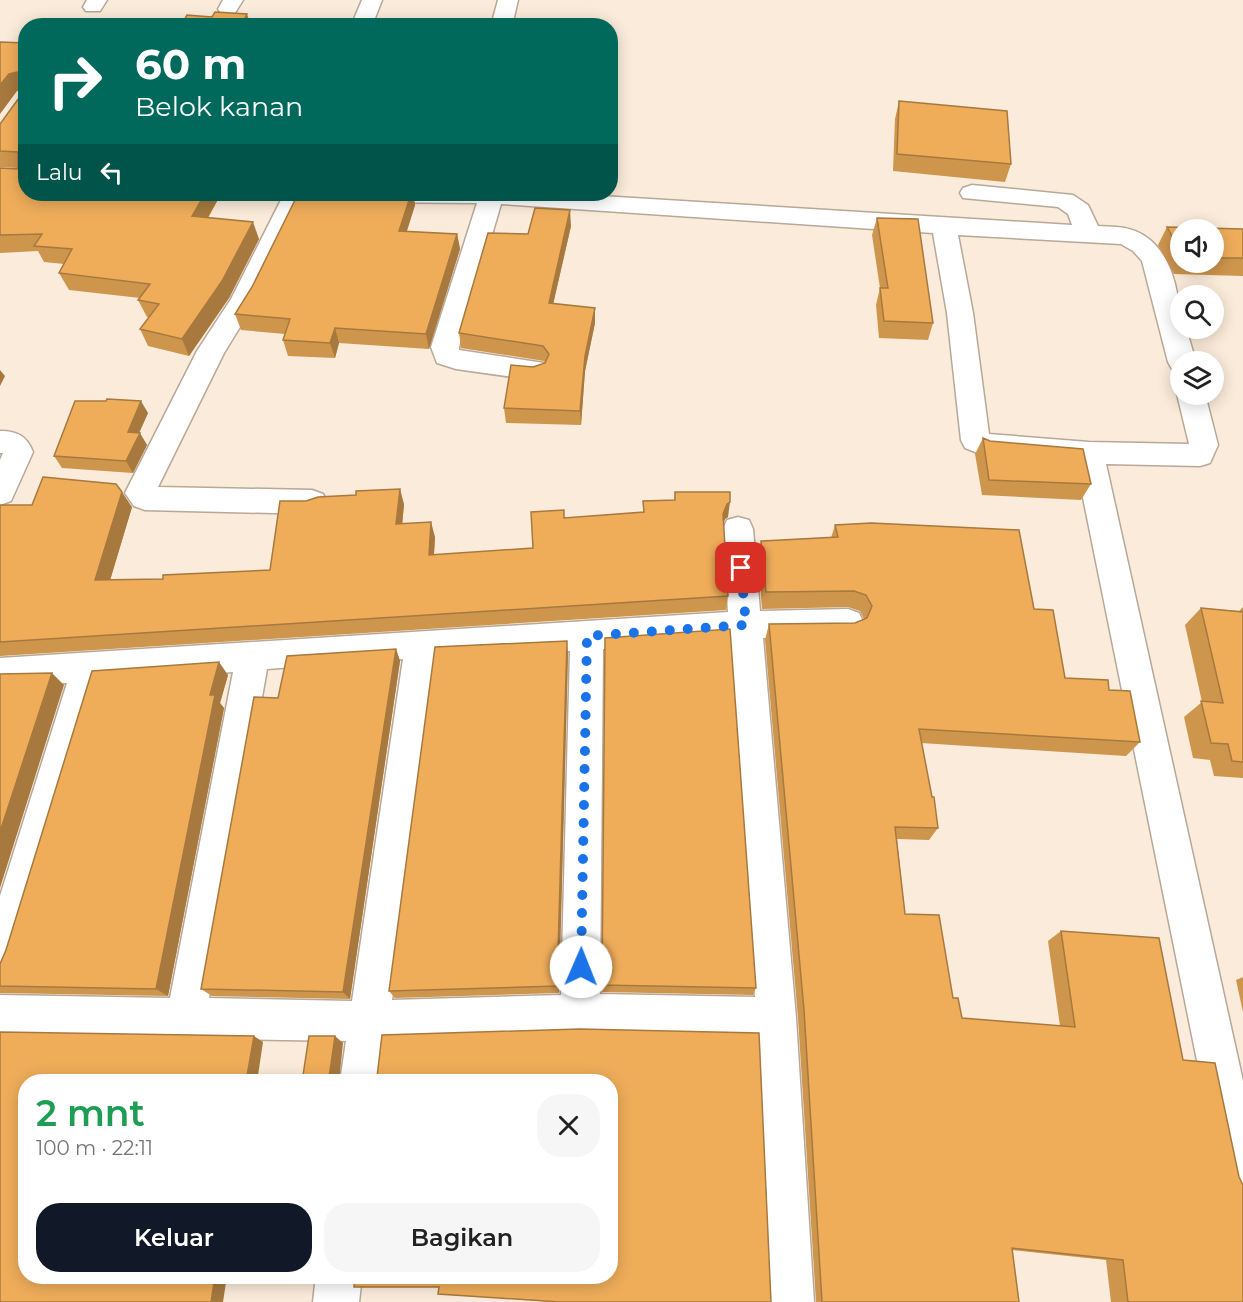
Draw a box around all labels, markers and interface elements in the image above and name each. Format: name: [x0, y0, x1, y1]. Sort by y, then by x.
text: 60 m: [135, 38, 246, 90]
icon: right: [36, 42, 114, 120]
text: Belok kanan: [135, 90, 303, 123]
icon: left: [95, 156, 128, 189]
text: Lalu: [36, 159, 83, 186]
map controls: [1170, 219, 1224, 405]
button: sound: [1170, 219, 1224, 273]
button: search: [1170, 285, 1224, 339]
button: layers: [1170, 351, 1224, 405]
pin: [715, 542, 766, 593]
icon: arrive: [724, 551, 757, 584]
position arrow: [549, 935, 613, 999]
text: 2 mnt: [36, 1091, 145, 1135]
button: close: [537, 1094, 600, 1157]
text: 100 m · 22:11: [36, 1136, 153, 1160]
button: Keluar: [36, 1203, 312, 1272]
button: Bagikan: [324, 1203, 600, 1272]

